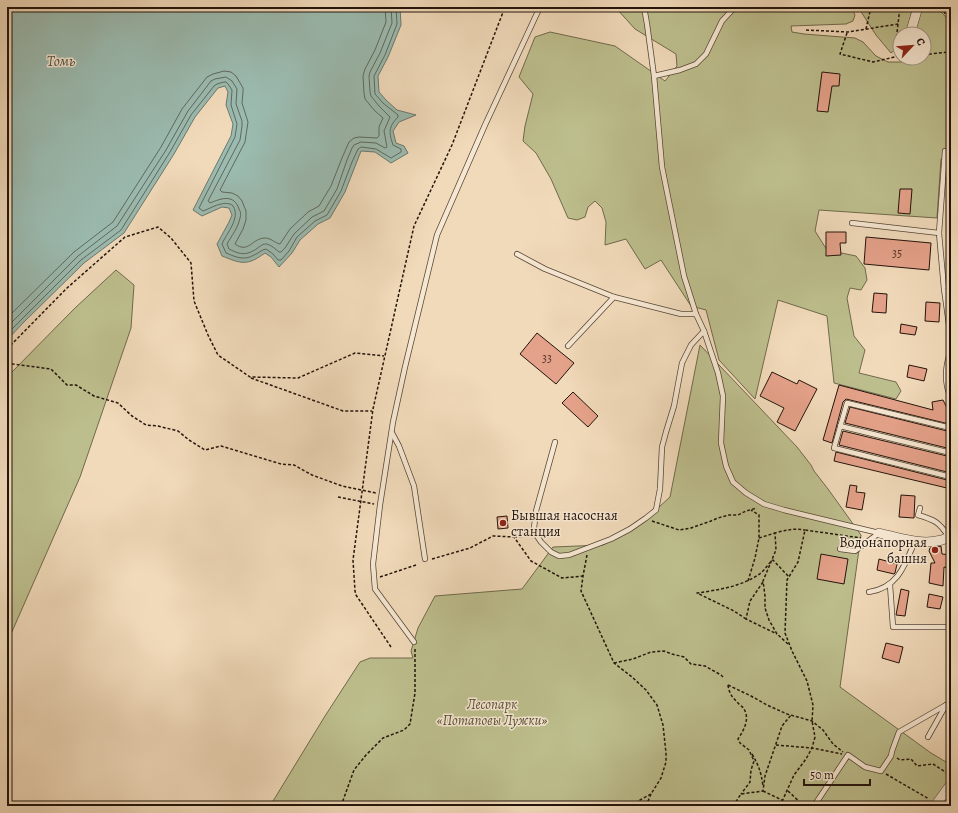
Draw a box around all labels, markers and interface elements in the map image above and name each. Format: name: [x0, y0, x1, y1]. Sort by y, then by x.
north arrow: [892, 26, 932, 66]
text: С: [912, 36, 929, 48]
water label: Томь: [47, 51, 75, 71]
house number: 35: [892, 245, 902, 261]
house number: 33: [542, 350, 552, 366]
place label: Бывшая насосная станция: [511, 506, 618, 541]
marker: Бывшая насосная станция: [498, 518, 508, 528]
place label: Водонапорная башня: [839, 533, 927, 568]
marker: Водонапорная башня: [930, 545, 940, 555]
park label: Лесопарк «Потаповы Лужки»: [437, 695, 547, 730]
scale bar: [804, 761, 870, 787]
text: 50 m: [810, 767, 834, 783]

